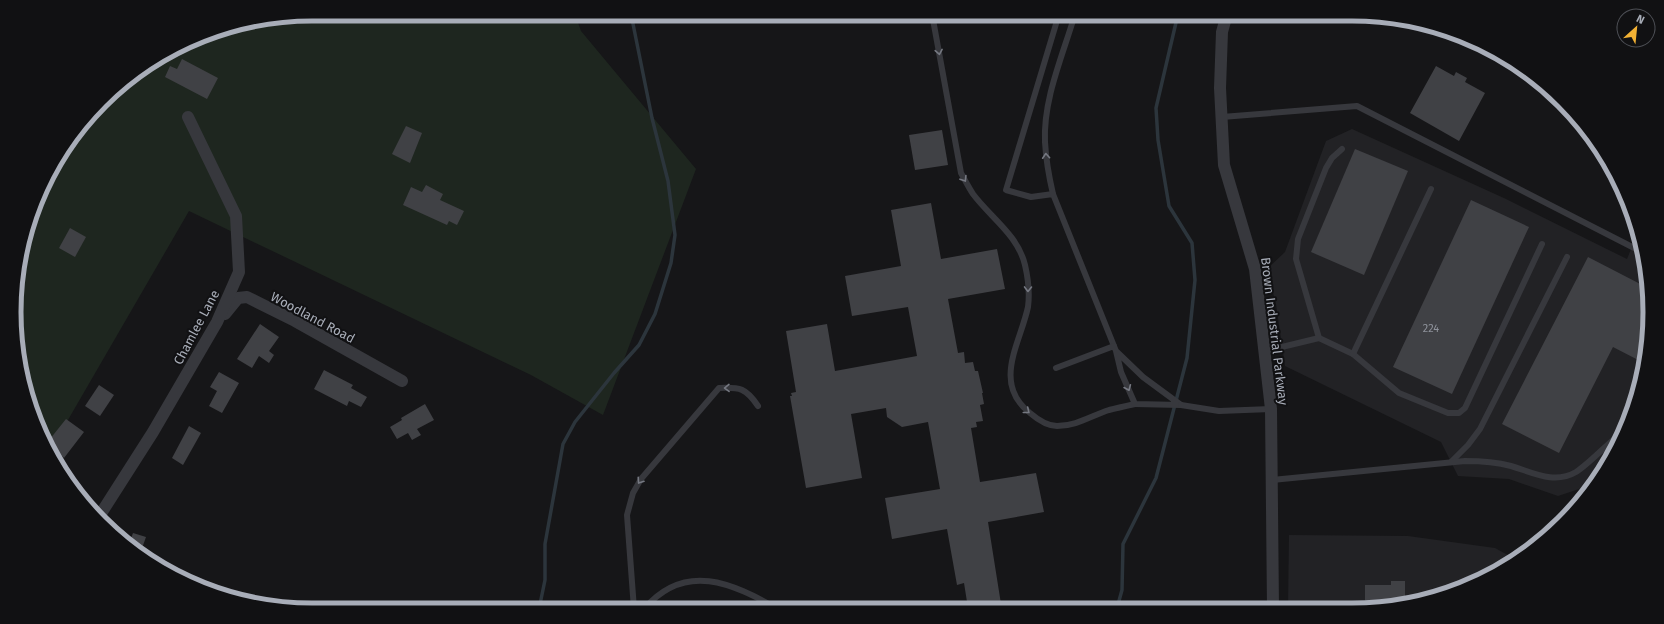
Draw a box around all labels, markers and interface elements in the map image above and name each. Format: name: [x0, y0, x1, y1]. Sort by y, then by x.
north arrow: [1616, 8, 1656, 48]
text: N: [1634, 12, 1647, 27]
one-way arrow: [934, 49, 943, 56]
one-way arrow: [1042, 153, 1051, 159]
one-way arrow: [960, 175, 967, 182]
street label: Brown Industrial Parkway: [1258, 256, 1291, 407]
one-way arrow: [1024, 286, 1032, 292]
street label: Chamlee Lane: [170, 287, 222, 367]
street label: Woodland Road: [268, 289, 357, 346]
house number: 224: [1423, 322, 1439, 335]
one-way arrow: [724, 383, 730, 392]
one-way arrow: [1124, 384, 1132, 391]
one-way arrow: [1022, 407, 1030, 414]
one-way arrow: [638, 477, 645, 484]

